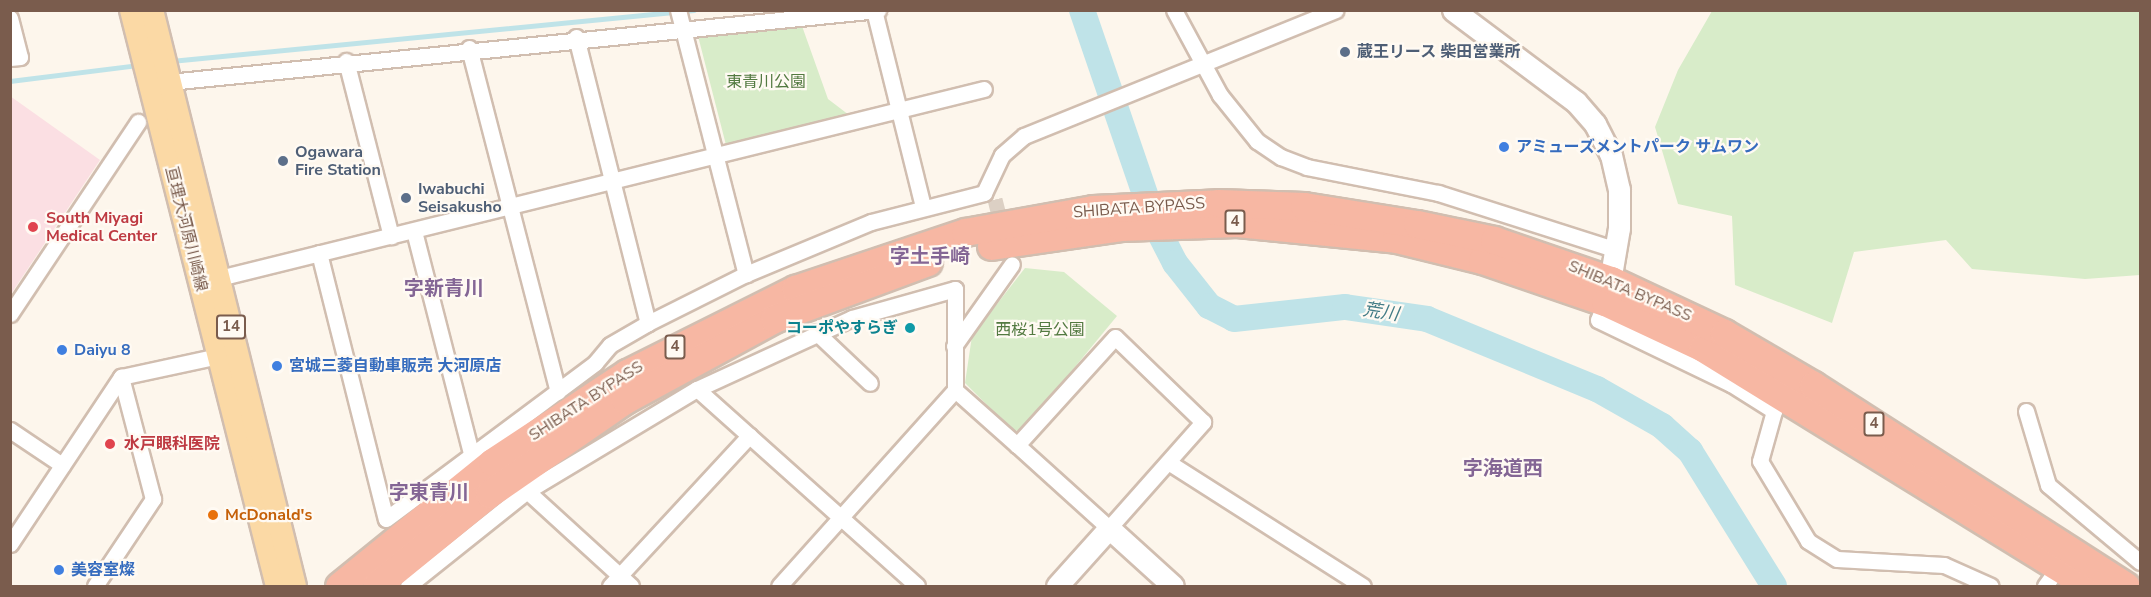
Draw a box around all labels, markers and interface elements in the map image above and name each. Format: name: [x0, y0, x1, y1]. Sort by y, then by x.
place label: 蔵王リース 柴田営業所: [1357, 42, 1521, 62]
marker: 蔵王リース 柴田営業所: [1338, 45, 1352, 59]
park label: 東青川公園: [726, 72, 806, 92]
place label: アミューズメントパーク サムワン: [1516, 137, 1760, 157]
marker: アミューズメントパーク サムワン: [1497, 140, 1511, 154]
place label: Ogawara Fire Station: [295, 142, 381, 180]
marker: Ogawara Fire Station: [276, 154, 290, 168]
street label: 亘理大河原川崎線: [161, 165, 211, 293]
place label: Iwabuchi Seisakusho: [418, 179, 502, 217]
marker: Iwabuchi Seisakusho: [399, 191, 413, 205]
street label: SHIBATA BYPASS: [1072, 194, 1206, 222]
place label: South Miyagi Medical Center: [46, 208, 157, 246]
road number: 4: [1224, 210, 1246, 234]
marker: South Miyagi Medical Center: [24, 218, 42, 236]
district label: 字土手崎: [890, 244, 970, 268]
street label: SHIBATA BYPASS: [1565, 256, 1695, 326]
district label: 字新青川: [404, 276, 484, 300]
water label: 荒川: [1362, 299, 1400, 325]
road number: 14: [216, 315, 246, 339]
place label: コーポやすらぎ: [786, 318, 898, 338]
park label: 西桜1号公園: [995, 320, 1085, 340]
marker: コーポやすらぎ: [903, 321, 917, 335]
road number: 4: [664, 335, 686, 359]
place label: Daiyu 8: [74, 340, 131, 360]
marker: Daiyu 8: [55, 343, 69, 357]
place label: 宮城三菱自動車販売 大河原店: [289, 356, 501, 376]
street label: SHIBATA BYPASS: [525, 357, 647, 445]
marker: 宮城三菱自動車販売 大河原店: [270, 359, 284, 373]
road number: 4: [1864, 412, 1884, 436]
place label: 水戸眼科医院: [124, 434, 220, 454]
marker: 水戸眼科医院: [101, 435, 119, 453]
district label: 字海道西: [1463, 456, 1543, 480]
district label: 字東青川: [389, 480, 469, 504]
place label: McDonald's: [225, 505, 312, 525]
marker: McDonald's: [206, 508, 220, 522]
place label: 美容室燦: [71, 560, 135, 580]
marker: 美容室燦: [52, 563, 66, 577]

